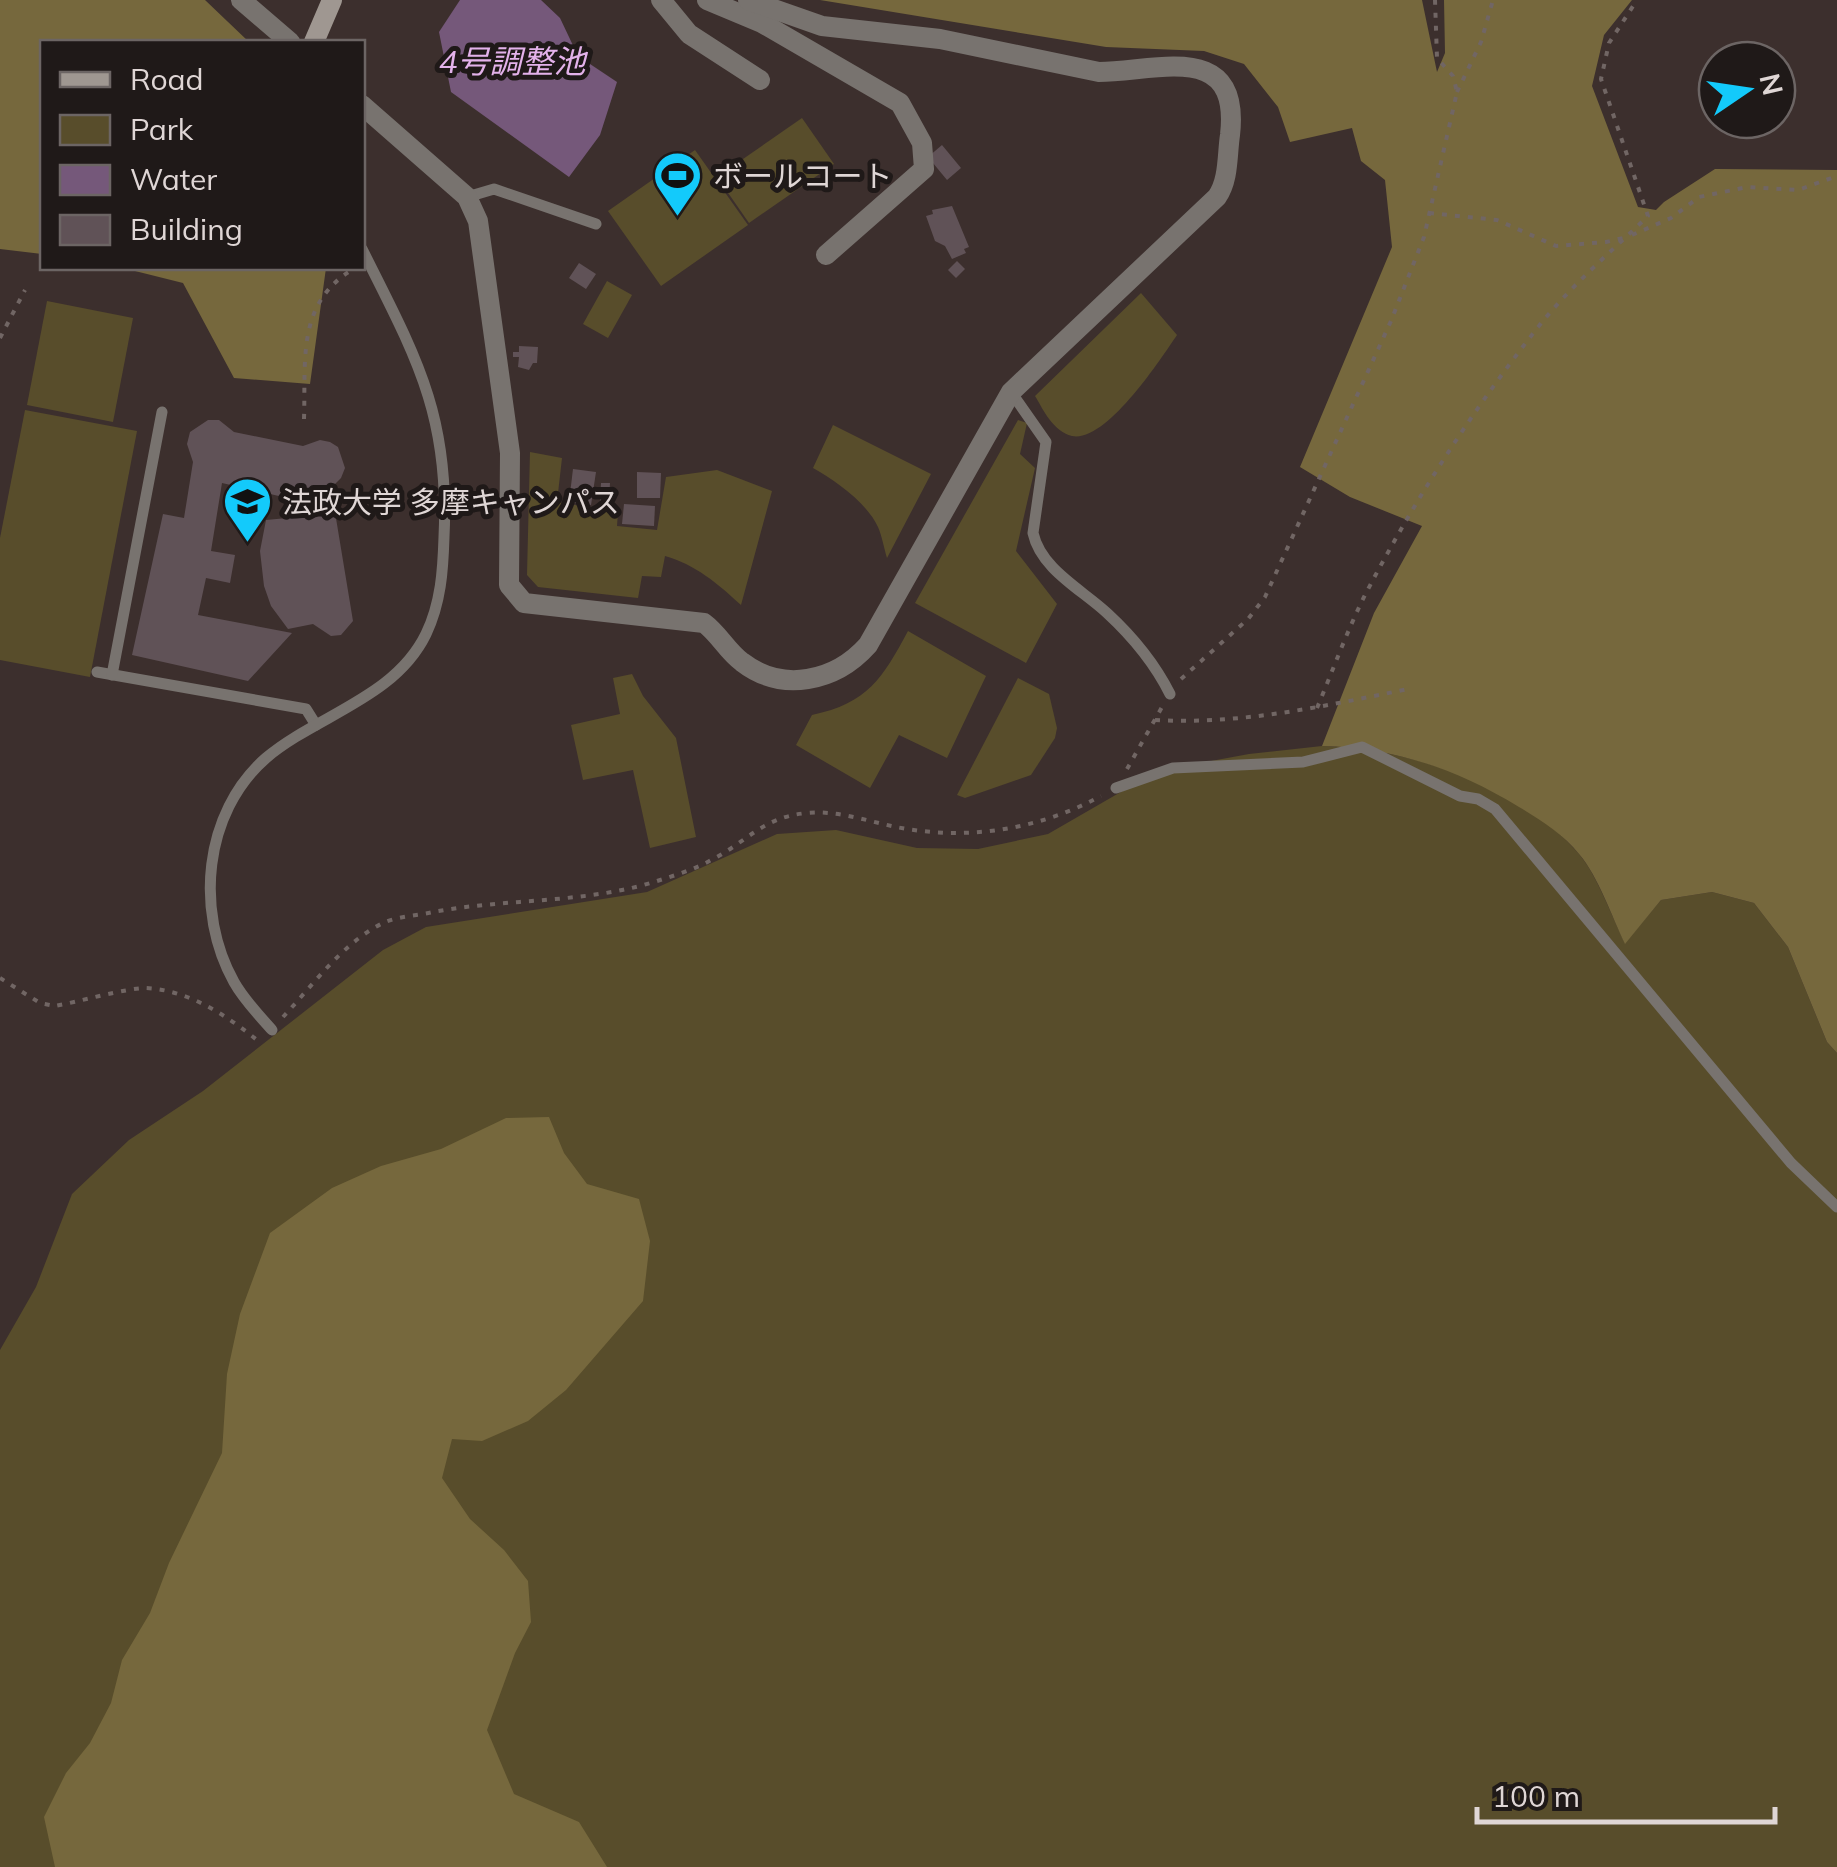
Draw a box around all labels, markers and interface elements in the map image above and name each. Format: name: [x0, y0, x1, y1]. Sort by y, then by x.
legend: [40, 40, 365, 270]
north arrow: [1697, 40, 1797, 140]
water label: 4号調整池: [438, 41, 589, 81]
text: Road: [130, 60, 204, 98]
text: N: [1752, 70, 1791, 98]
text: Park: [130, 110, 194, 148]
sports icon: ボールコート: [652, 150, 704, 218]
place label: ボールコート: [713, 157, 892, 195]
text: Water: [130, 160, 217, 198]
text: Building: [130, 210, 243, 248]
school or university icon: 法政大学 多摩キャンパス: [221, 476, 273, 544]
place label: 法政大学 多摩キャンパス: [282, 483, 620, 521]
scale bar: [1477, 1762, 1774, 1824]
text: 100 m: [1492, 1777, 1580, 1815]

